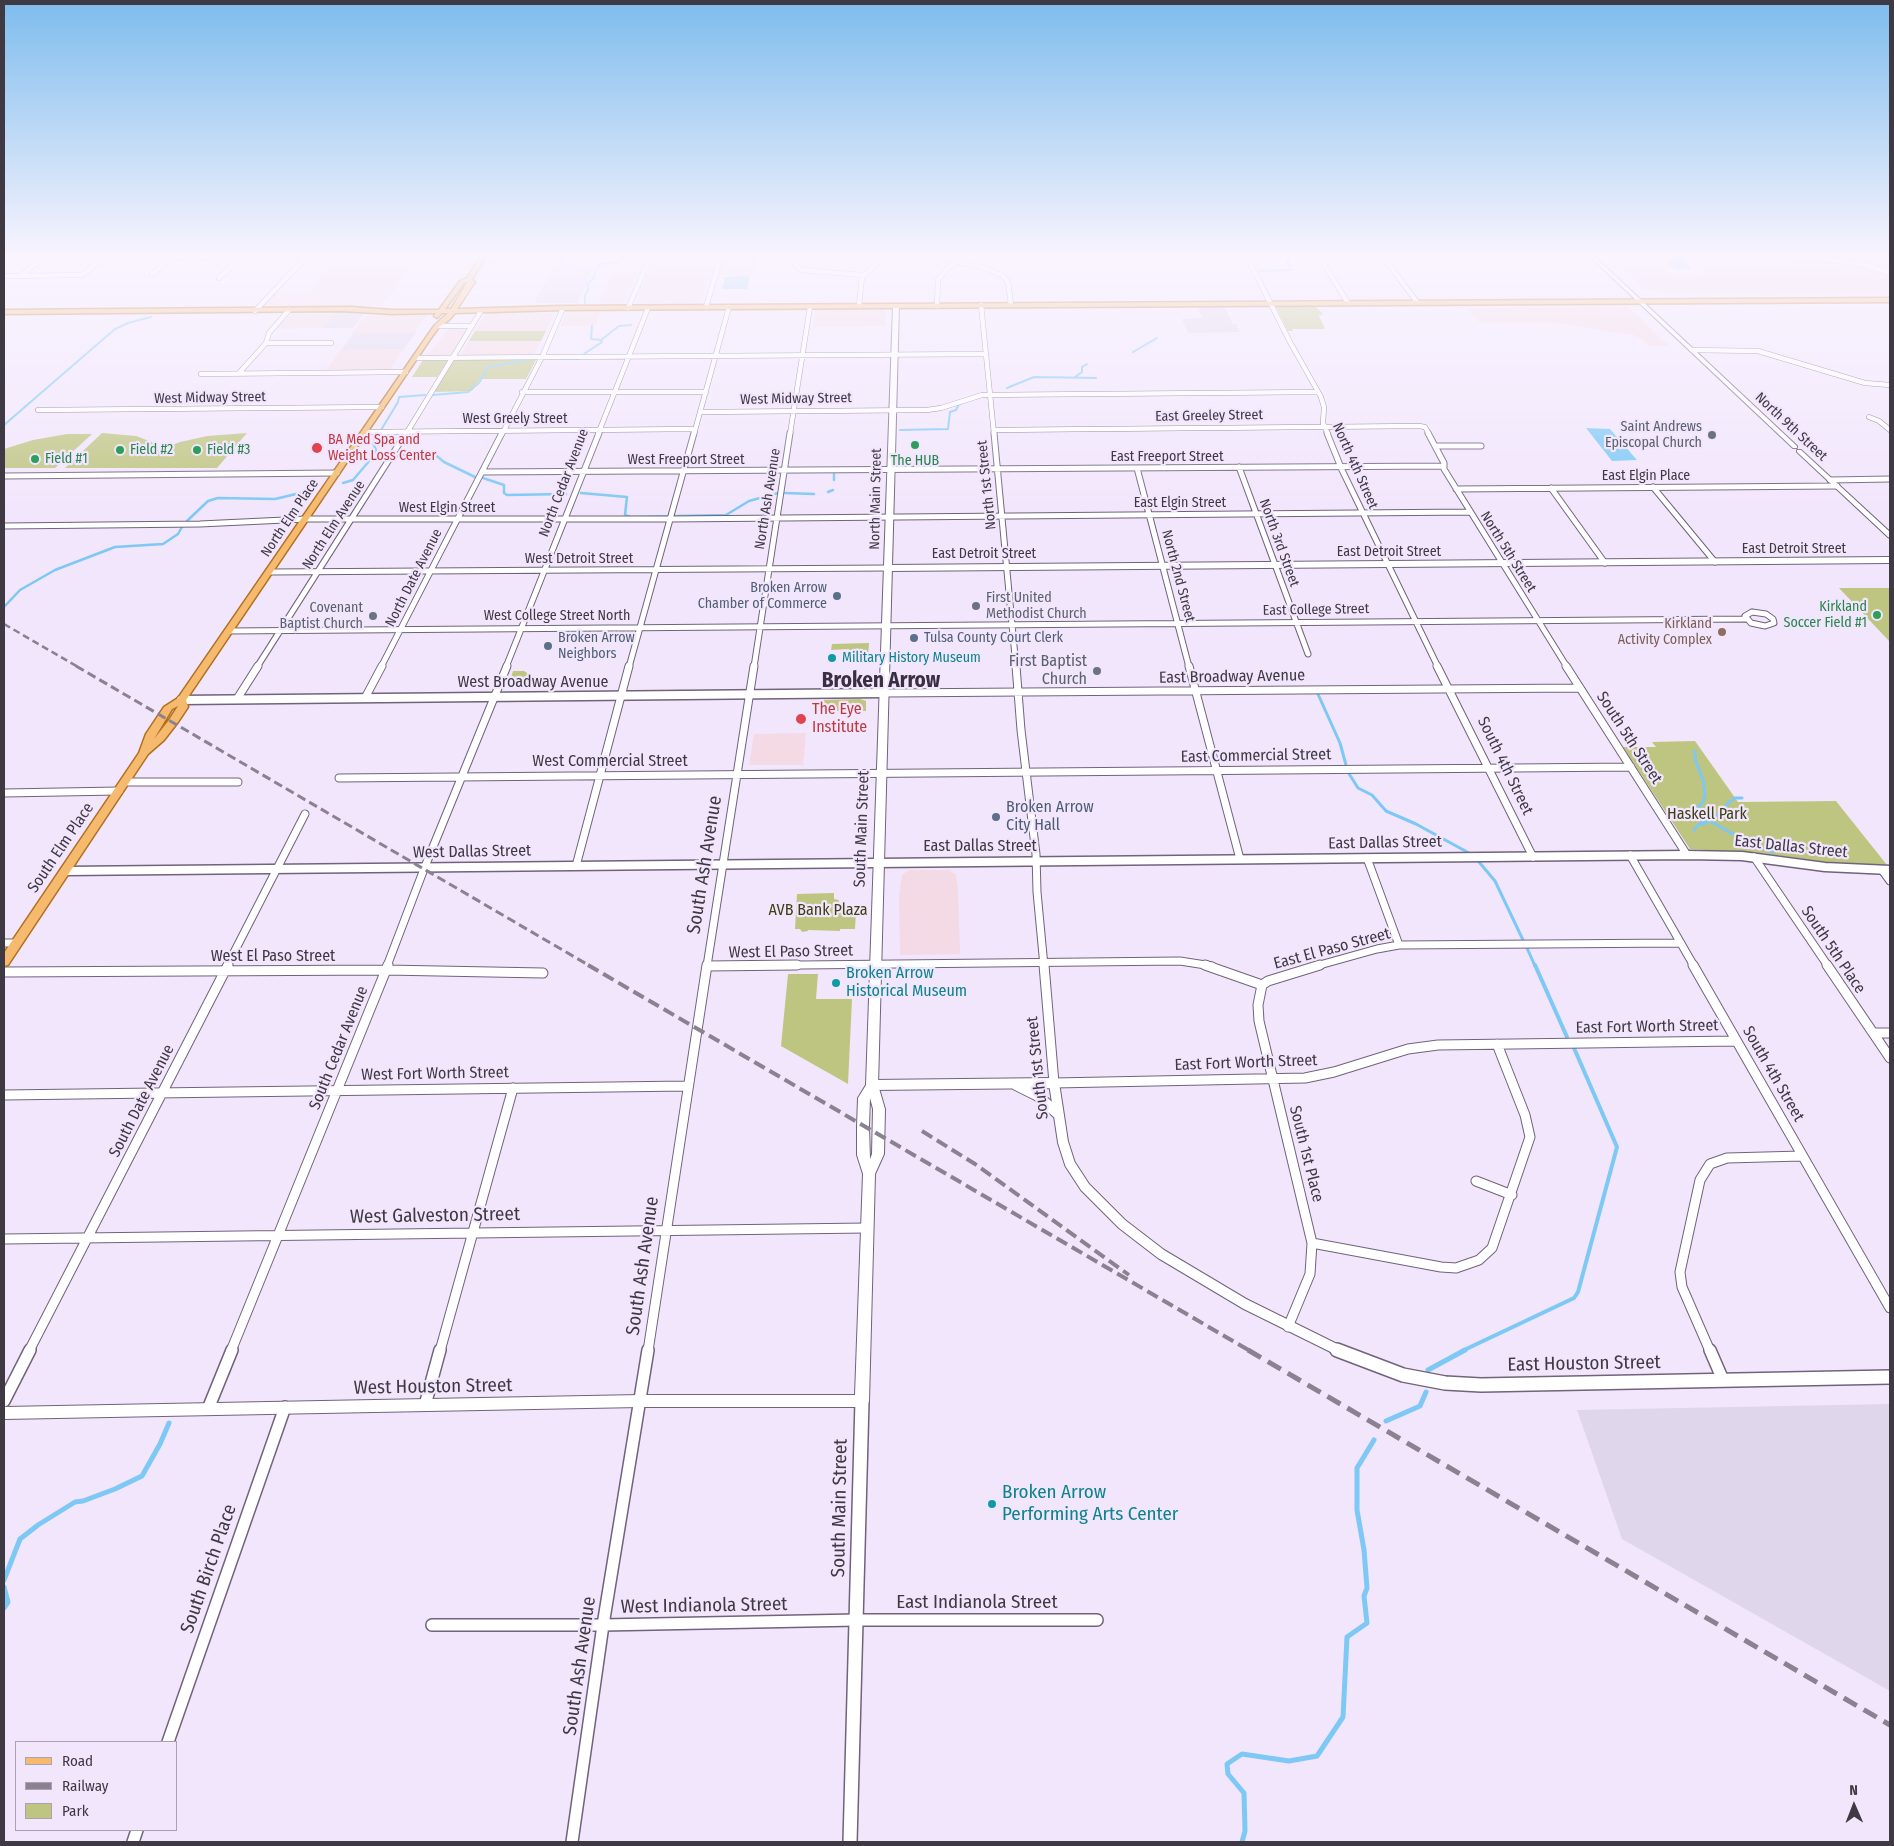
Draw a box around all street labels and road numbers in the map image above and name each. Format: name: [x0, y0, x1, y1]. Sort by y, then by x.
street label: West Midway Street: [154, 389, 266, 407]
street label: North 9th Street: [1751, 389, 1831, 465]
street label: West Midway Street: [740, 390, 852, 408]
street label: East Greeley Street: [1155, 407, 1263, 425]
street label: West Greely Street: [463, 411, 567, 427]
street label: North 4th Street: [1329, 420, 1381, 512]
street label: North Cedar Avenue: [536, 427, 592, 539]
street label: North 1st Street: [974, 440, 1000, 530]
street label: North Ash Avenue: [752, 447, 784, 551]
street label: North Main Street: [867, 448, 885, 550]
street label: East Freeport Street: [1111, 449, 1223, 465]
street label: West Freeport Street: [627, 452, 745, 468]
street label: East Elgin Place: [1602, 468, 1690, 484]
street label: North Elm Place: [258, 476, 322, 560]
street label: North Elm Avenue: [299, 478, 369, 572]
street label: East Elgin Street: [1134, 495, 1226, 511]
street label: North 3rd Street: [1255, 497, 1303, 589]
street label: West Elgin Street: [399, 500, 495, 516]
street label: North 5th Street: [1477, 509, 1539, 595]
street label: North Date Avenue: [382, 526, 446, 630]
street label: North 2nd Street: [1158, 528, 1198, 624]
street label: East Detroit Street: [1742, 541, 1846, 557]
street label: East Detroit Street: [1337, 544, 1441, 560]
street label: East Detroit Street: [932, 546, 1036, 562]
street label: West Detroit Street: [525, 551, 633, 567]
street label: East College Street: [1263, 601, 1369, 619]
street label: West College Street North: [484, 608, 630, 624]
street label: East Broadway Avenue: [1159, 666, 1305, 688]
street label: West Broadway Avenue: [458, 673, 608, 693]
street label: South 5th Street: [1592, 688, 1666, 788]
street label: South 4th Street: [1473, 714, 1537, 818]
street label: East Commercial Street: [1181, 745, 1331, 767]
street label: West Commercial Street: [532, 752, 688, 772]
street label: South Main Street: [850, 770, 874, 888]
street label: South Ash Avenue: [683, 794, 727, 936]
street label: South Elm Place: [24, 799, 98, 897]
street label: East Dallas Street: [1328, 832, 1442, 854]
street label: East Dallas Street: [1733, 832, 1849, 862]
street label: East Dallas Street: [923, 837, 1037, 857]
street label: West Dallas Street: [413, 841, 531, 863]
street label: South 5th Place: [1797, 903, 1869, 997]
street label: East El Paso Street: [1272, 924, 1392, 974]
street label: West El Paso Street: [729, 941, 853, 963]
street label: West El Paso Street: [211, 947, 335, 967]
street label: South Cedar Avenue: [305, 983, 373, 1113]
street label: South 1st Street: [1023, 1016, 1053, 1120]
street label: East Fort Worth Street: [1575, 1016, 1719, 1038]
street label: South 4th Street: [1738, 1023, 1808, 1125]
street label: South Date Avenue: [105, 1041, 179, 1161]
street label: East Fort Worth Street: [1174, 1051, 1318, 1075]
street label: West Fort Worth Street: [361, 1063, 509, 1085]
street label: South 1st Place: [1285, 1104, 1327, 1204]
street label: South Ash Avenue: [622, 1195, 664, 1337]
street label: West Galveston Street: [350, 1203, 520, 1229]
street label: East Houston Street: [1507, 1351, 1661, 1377]
street label: West Houston Street: [353, 1374, 513, 1400]
street label: South Main Street: [827, 1438, 853, 1578]
street label: South Birch Place: [176, 1501, 242, 1637]
street label: East Indianola Street: [896, 1592, 1058, 1614]
street label: West Indianola Street: [620, 1593, 788, 1619]
street label: South Ash Avenue: [559, 1595, 601, 1737]

